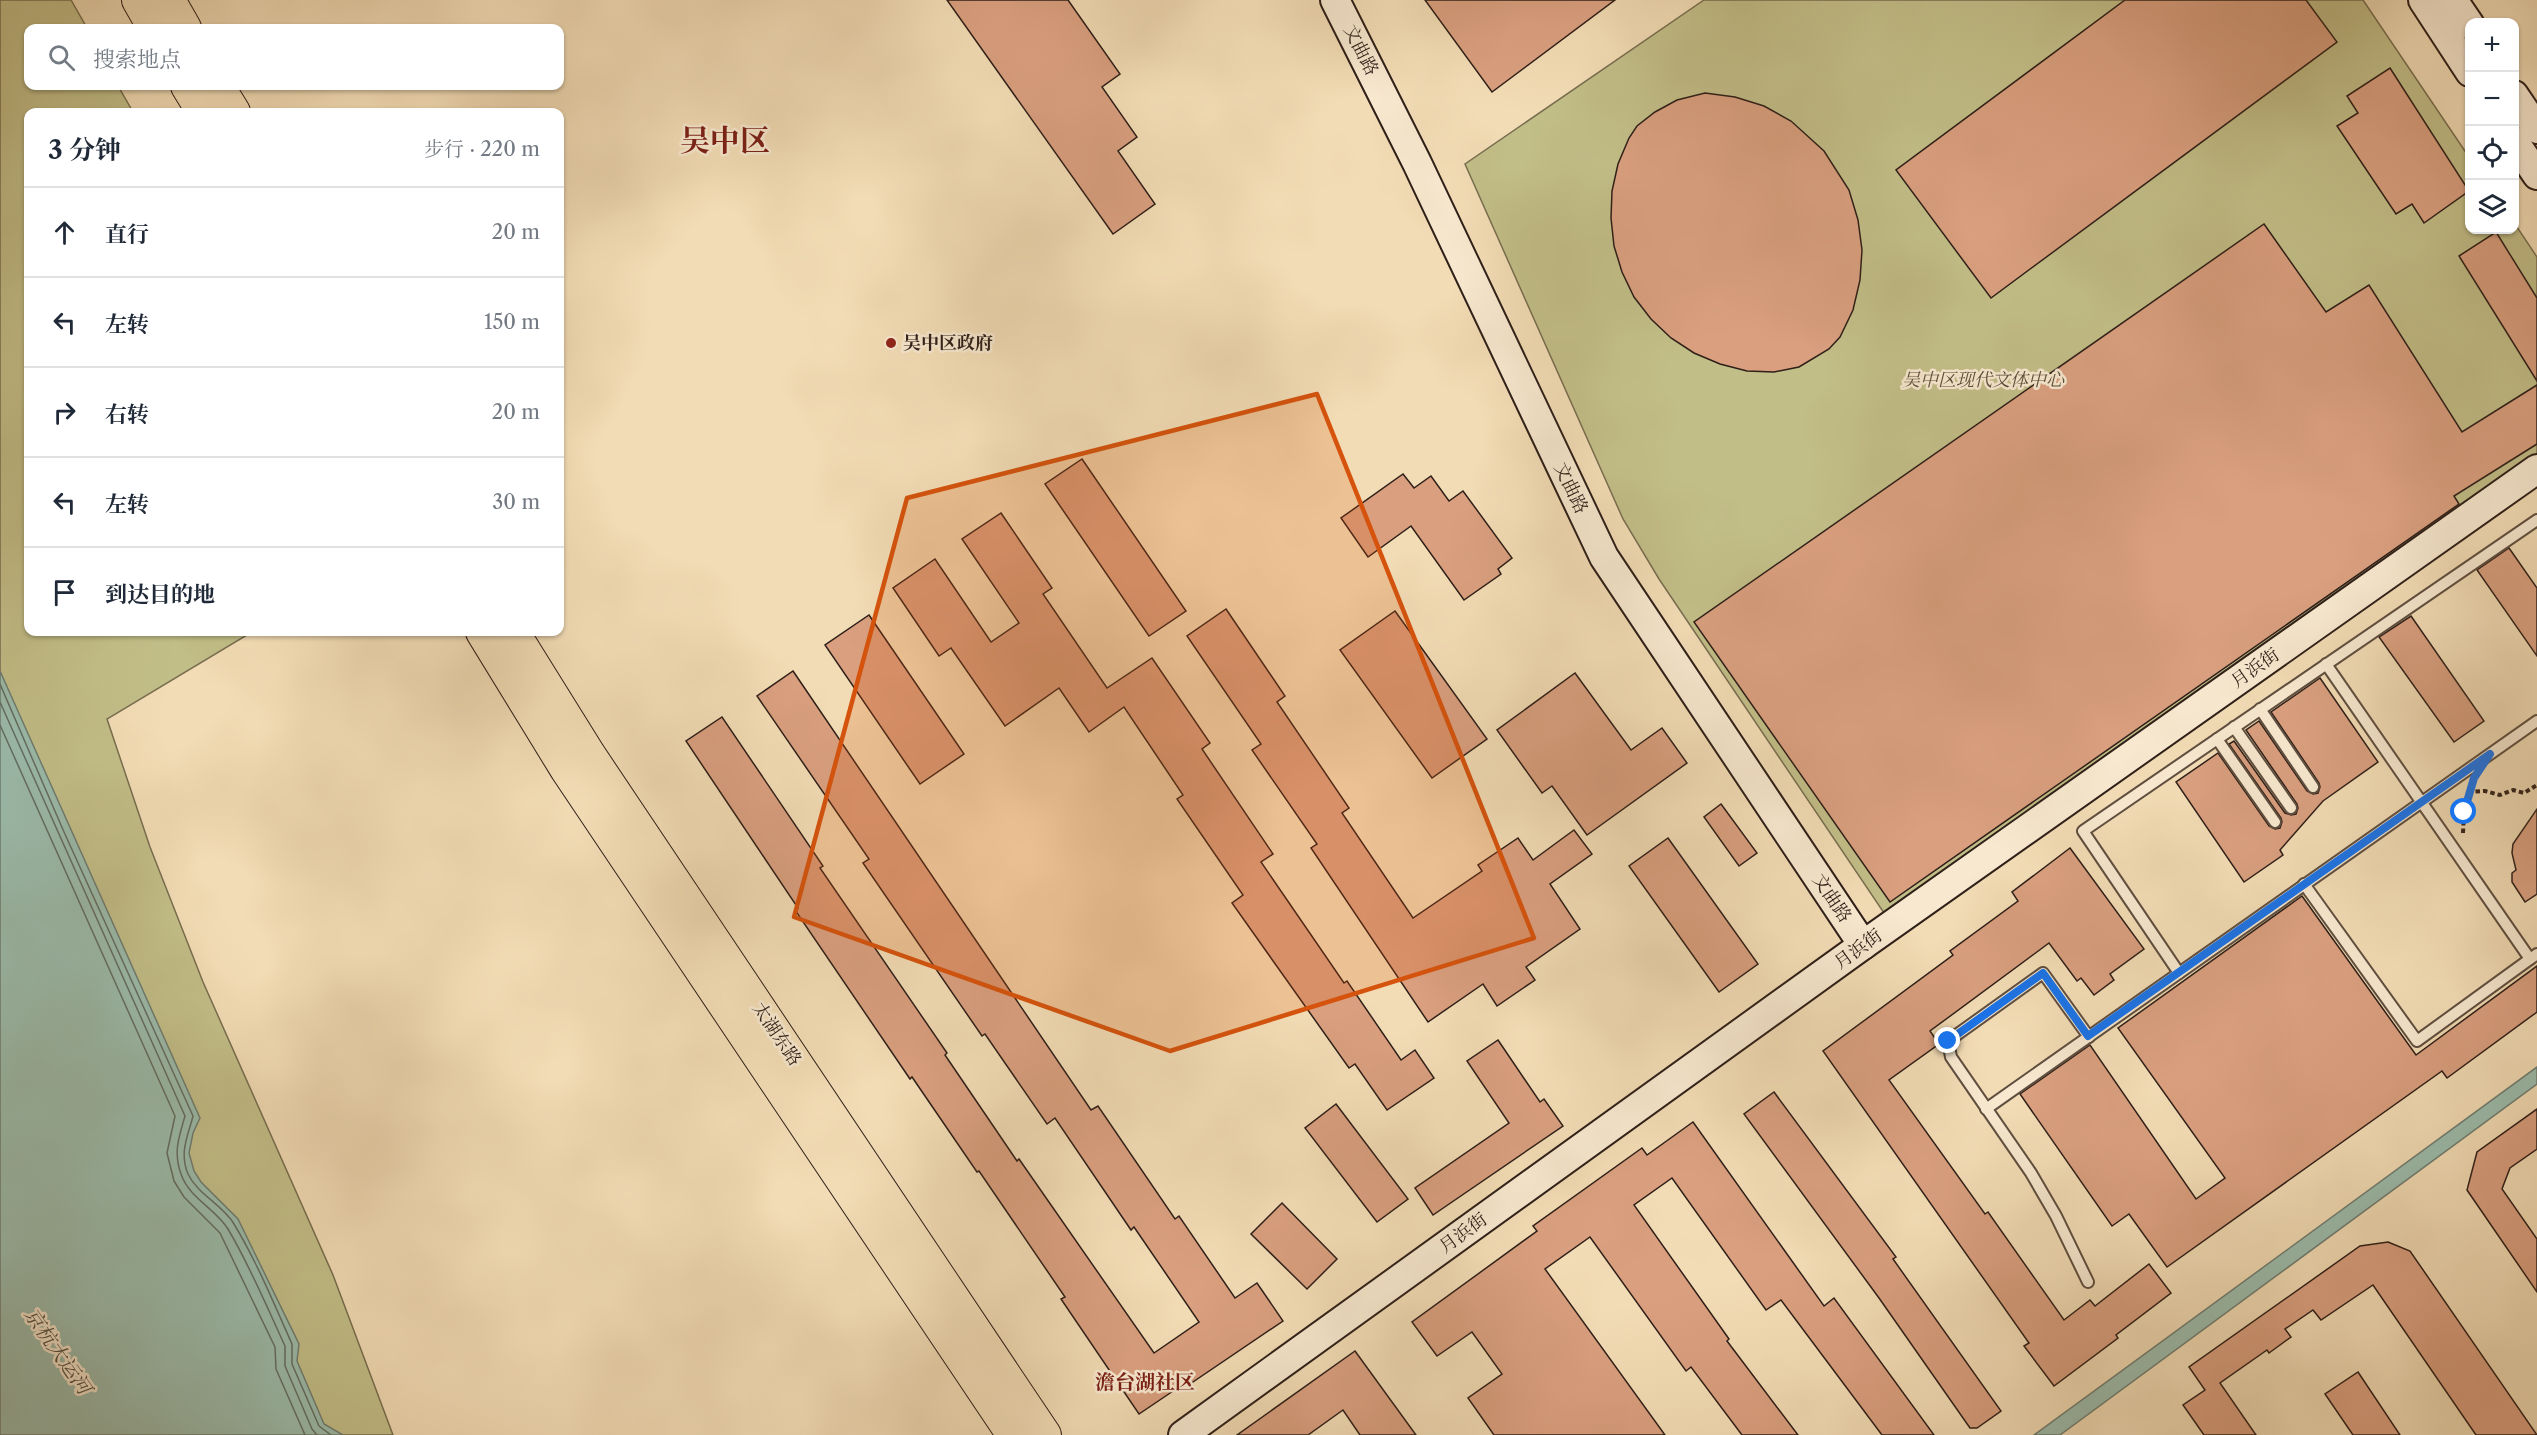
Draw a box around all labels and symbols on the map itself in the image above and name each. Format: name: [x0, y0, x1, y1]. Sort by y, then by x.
street label: 文曲路: [1339, 21, 1383, 79]
district label: 吴中区: [680, 122, 770, 159]
place label: 吴中区政府: [903, 332, 993, 354]
marker: 吴中区政府: [884, 336, 898, 350]
park label: 吴中区现代文体中心: [1902, 369, 2065, 391]
street label: 文曲路: [1549, 459, 1593, 517]
street label: 月浜街: [2227, 644, 2283, 692]
route start: [2450, 798, 2476, 824]
street label: 文曲路: [1808, 869, 1856, 927]
street label: 月浜街: [1830, 924, 1886, 974]
street label: 太湖东路: [748, 998, 806, 1070]
route end: [1934, 1027, 1960, 1053]
street label: 月浜街: [1435, 1208, 1491, 1258]
water label: 京杭大运河: [19, 1303, 98, 1401]
district label: 澹台湖社区: [1095, 1370, 1195, 1394]

